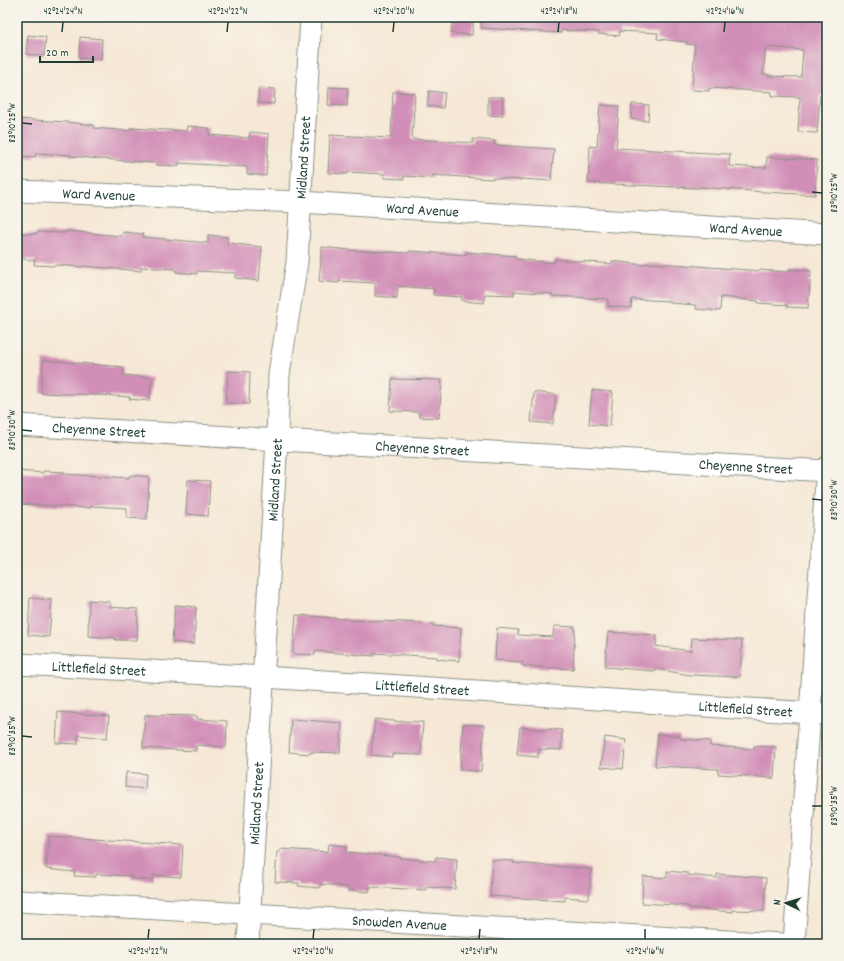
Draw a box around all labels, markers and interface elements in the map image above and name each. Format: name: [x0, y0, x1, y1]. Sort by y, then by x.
text: 42°24'24"N: [43, 5, 83, 19]
text: 42°24'22"N: [208, 5, 248, 19]
text: 42°24'20"N: [374, 5, 414, 19]
text: 42°24'18"N: [541, 5, 578, 19]
text: 42°24'16"N: [706, 5, 744, 19]
scale bar: [40, 38, 93, 64]
text: 20 m: [46, 45, 69, 62]
text: 83°10'25"W: [6, 103, 20, 143]
street label: Midland Street: [292, 115, 318, 200]
text: 83°10'25"W: [828, 173, 842, 213]
street label: Ward Avenue: [62, 184, 136, 209]
street label: Ward Avenue: [385, 198, 460, 225]
street label: Ward Avenue: [709, 218, 783, 244]
text: 83°10'30"W: [6, 410, 20, 450]
street label: Cheyenne Street: [51, 418, 147, 445]
street label: Cheyenne Street: [375, 436, 470, 464]
street label: Midland Street: [263, 437, 290, 522]
street label: Cheyenne Street: [698, 455, 794, 482]
text: 83°10'30"W: [828, 480, 842, 520]
street label: Littlefield Street: [51, 657, 147, 684]
street label: Littlefield Street: [374, 675, 470, 703]
street label: Littlefield Street: [698, 697, 794, 725]
text: 83°10'35"W: [6, 716, 20, 756]
street label: Midland Street: [245, 761, 271, 845]
text: 83°10'35"W: [828, 786, 842, 826]
north arrow: [766, 883, 806, 923]
text: N: [770, 898, 786, 906]
street label: Snowden Avenue: [351, 911, 448, 938]
text: 42°24'22"N: [128, 945, 168, 959]
text: 42°24'20"N: [293, 945, 333, 959]
text: 42°24'18"N: [461, 945, 498, 959]
text: 42°24'16"N: [626, 945, 664, 959]

